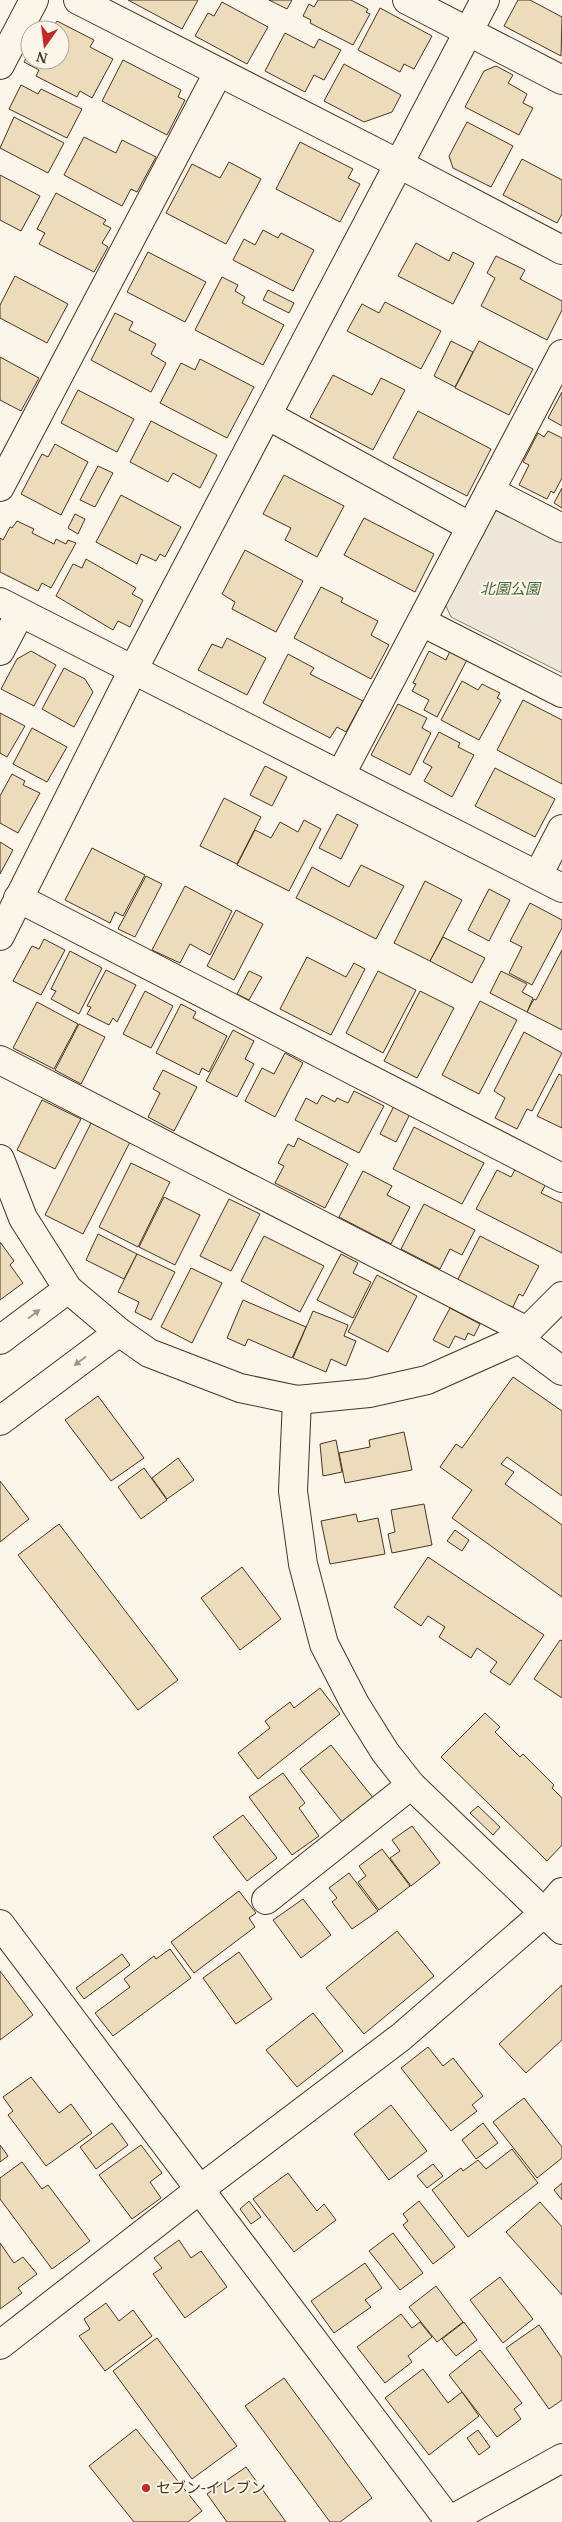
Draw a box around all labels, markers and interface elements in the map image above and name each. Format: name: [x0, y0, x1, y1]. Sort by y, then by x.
north arrow: [20, 20, 70, 70]
text: N: [34, 48, 49, 69]
park label: 北園公園: [480, 578, 542, 598]
one-way arrow: [27, 1309, 40, 1320]
one-way arrow: [74, 1356, 87, 1367]
place label: セブン-イレブン: [156, 2477, 266, 2497]
marker: セブン-イレブン: [140, 2482, 152, 2494]

